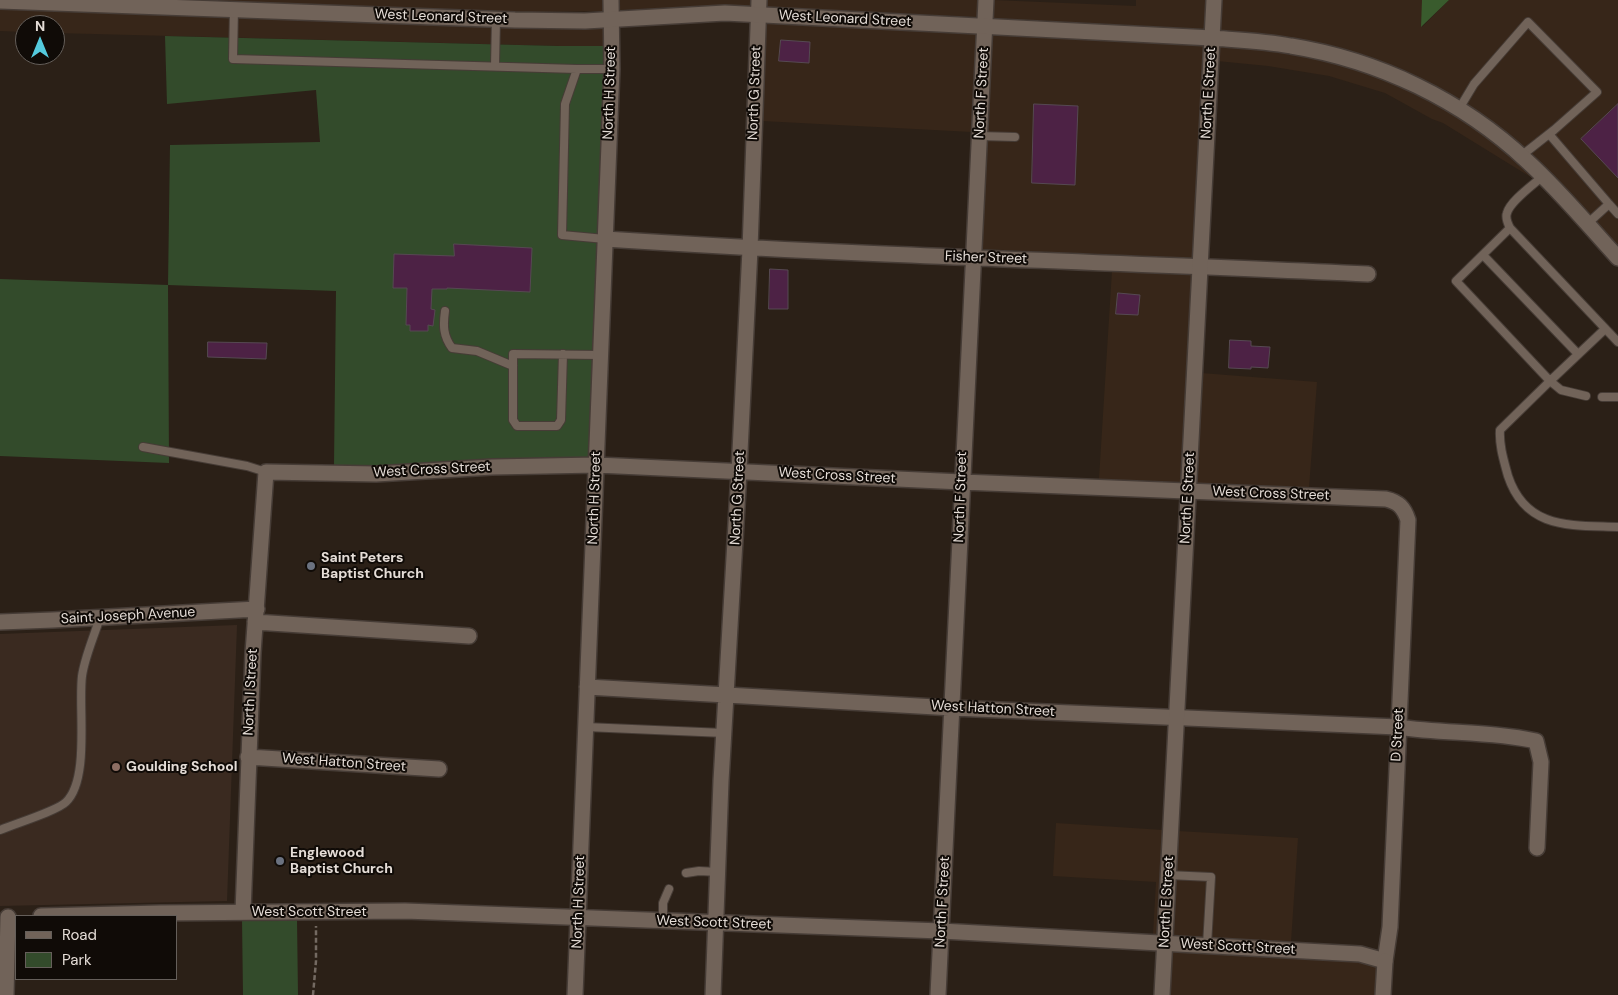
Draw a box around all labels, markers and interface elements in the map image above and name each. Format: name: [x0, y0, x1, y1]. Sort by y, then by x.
street label: West Leonard Street: [374, 6, 508, 28]
street label: West Leonard Street: [778, 7, 912, 31]
north arrow: [15, 15, 65, 65]
text: N: [35, 17, 45, 35]
street label: North H Street: [600, 46, 620, 140]
street label: North G Street: [745, 46, 765, 140]
street label: North F Street: [971, 47, 993, 139]
street label: North E Street: [1198, 47, 1220, 139]
street label: Fisher Street: [945, 248, 1027, 268]
street label: North G Street: [727, 450, 749, 546]
street label: North H Street: [585, 451, 605, 545]
street label: North F Street: [951, 451, 971, 543]
street label: North E Street: [1177, 452, 1199, 544]
street label: West Cross Street: [373, 459, 491, 481]
street label: West Cross Street: [778, 465, 896, 487]
street label: West Cross Street: [1212, 484, 1330, 504]
place label: Saint Peters Baptist Church: [321, 550, 424, 582]
marker: Saint Peters Baptist Church: [305, 560, 317, 572]
street label: Saint Joseph Avenue: [60, 604, 196, 628]
street label: North I Street: [240, 648, 262, 736]
street label: West Hatton Street: [931, 697, 1055, 721]
street label: D Street: [1388, 708, 1408, 762]
street label: West Hatton Street: [281, 750, 407, 776]
place label: Goulding School: [126, 759, 237, 775]
marker: Goulding School: [110, 761, 122, 773]
place label: Englewood Baptist Church: [290, 845, 393, 878]
marker: Englewood Baptist Church: [274, 855, 286, 867]
street label: North H Street: [569, 855, 589, 949]
street label: North F Street: [932, 856, 954, 948]
street label: North E Street: [1156, 856, 1178, 948]
street label: West Scott Street: [251, 904, 367, 920]
street label: West Scott Street: [656, 913, 772, 933]
legend: [15, 915, 178, 980]
text: Road: [62, 925, 97, 945]
street label: West Scott Street: [1180, 936, 1296, 958]
text: Park: [62, 950, 92, 970]

